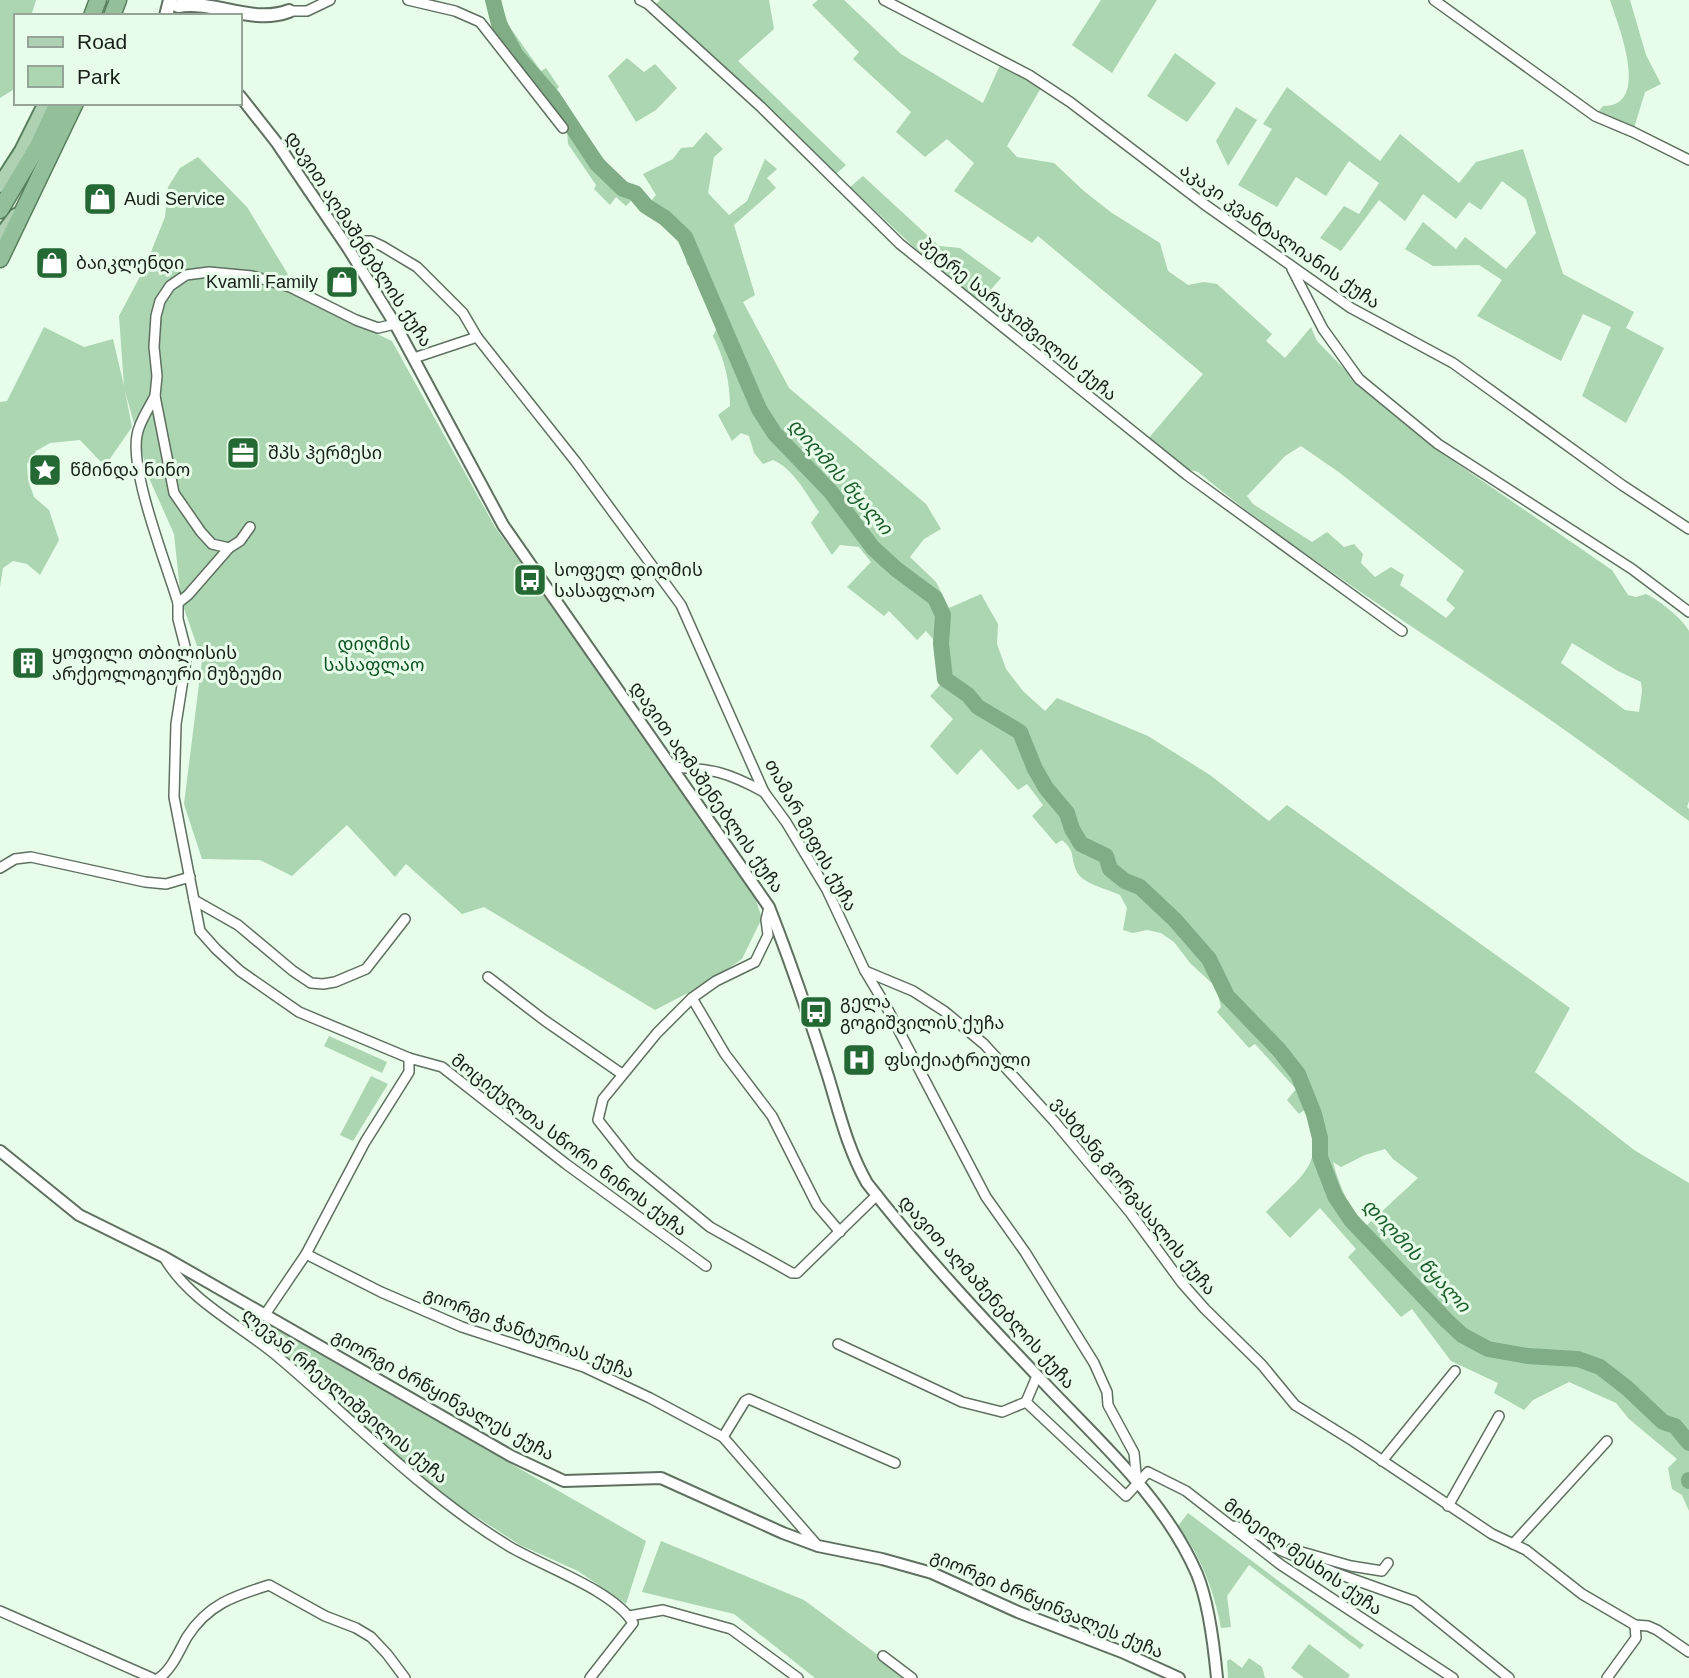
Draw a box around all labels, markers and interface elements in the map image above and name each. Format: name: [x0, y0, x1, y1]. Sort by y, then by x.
legend: [14, 14, 242, 105]
text: Road: [77, 30, 127, 53]
text: Park: [77, 65, 121, 88]
street label: დავით აღმაშენებლის ქუჩა: [281, 127, 436, 351]
street label: აკაკი კვანტალიანის ქუჩა: [1176, 159, 1384, 314]
shop icon: Audi Service: [81, 180, 119, 218]
place label: Audi Service: [124, 189, 225, 209]
street label: პეტრე სარაჯიშვილის ქუჩა: [915, 233, 1121, 406]
shop icon: ბაიკლენდი: [33, 244, 71, 282]
place label: ბაიკლენდი: [76, 253, 184, 274]
shop icon: Kvamli Family: [323, 263, 361, 301]
place label: Kvamli Family: [206, 272, 318, 292]
water label: დიღმის წყალი: [784, 414, 897, 540]
office icon: შპს ჰერმესი: [224, 434, 262, 472]
place label: შპს ჰერმესი: [268, 443, 382, 464]
place icon: წმინდა ნინო: [26, 451, 64, 489]
place label: წმინდა ნინო: [70, 460, 190, 481]
place label: სოფელ დიღმის სასაფლაო: [554, 560, 703, 602]
bus stop icon: სოფელ დიღმის სასაფლაო: [511, 561, 549, 599]
park label: დიღმის სასაფლაო: [324, 634, 424, 676]
place label: ყოფილი თბილისის არქეოლოგიური მუზეუმი: [52, 643, 282, 685]
building icon: ყოფილი თბილისის არქეოლოგიური მუზეუმი: [9, 644, 47, 682]
street label: დავით აღმაშენებლის ქუჩა: [625, 678, 788, 897]
street label: თამარ მეფის ქუჩა: [760, 755, 861, 915]
place label: გელა გოგიშვილის ქუჩა: [840, 992, 1004, 1034]
bus stop icon: გელა გოგიშვილის ქუჩა: [797, 993, 835, 1031]
hospital icon: ფსიქიატრიული: [840, 1041, 878, 1079]
street label: მოციქულთა სწორი ნინოს ქუჩა: [447, 1050, 691, 1241]
place label: ფსიქიატრიული: [884, 1050, 1031, 1071]
street label: ვახტანგ გორგასალის ქუჩა: [1047, 1093, 1220, 1300]
street label: დავით აღმაშენებლის ქუჩა: [894, 1191, 1079, 1393]
water label: დიღმის წყალი: [1358, 1194, 1475, 1318]
street label: გიორგი ჭანტურიას ქუჩა: [421, 1284, 637, 1383]
street label: ლევან რჩეულიშვილის ქუჩა: [238, 1304, 452, 1488]
street label: გიორგი ბრწყინვალეს ქუჩა: [328, 1325, 558, 1465]
street label: მიხეილ მესხის ქუჩა: [1220, 1495, 1386, 1620]
street label: გიორგი ბრწყინვალეს ქუჩა: [927, 1546, 1166, 1663]

